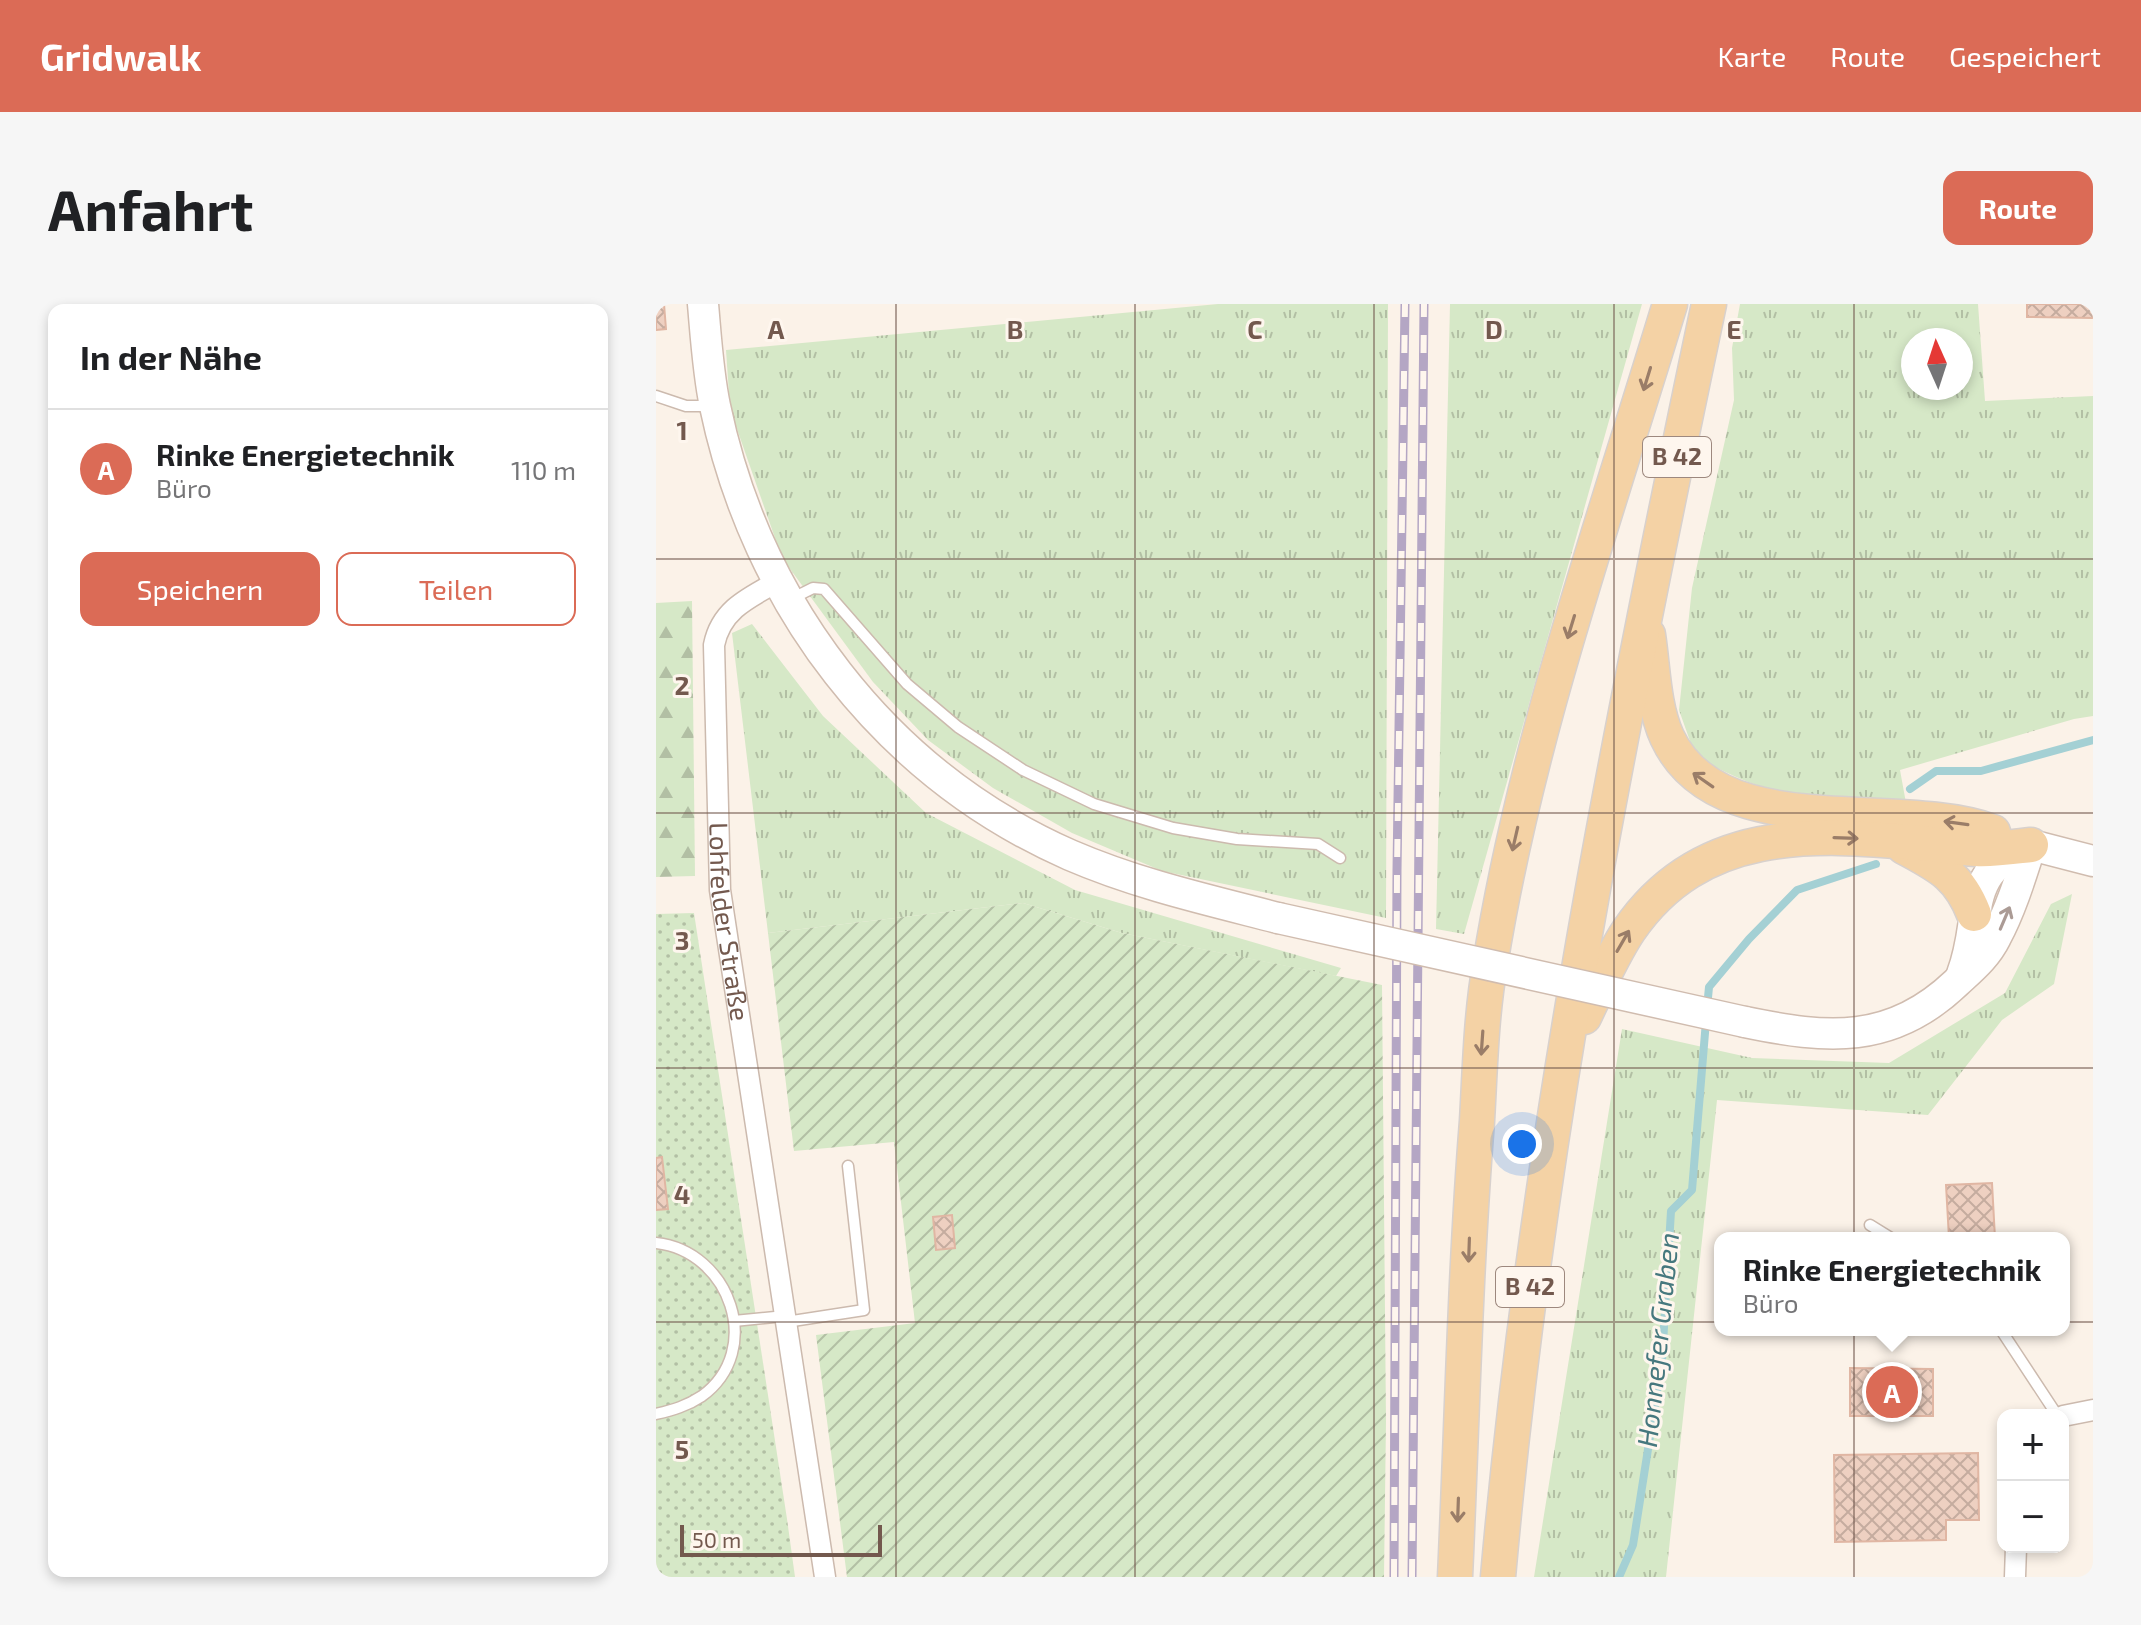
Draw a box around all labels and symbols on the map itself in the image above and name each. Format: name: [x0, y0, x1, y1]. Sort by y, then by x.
text: A: [768, 313, 785, 344]
text: B: [1007, 313, 1023, 344]
text: C: [1247, 313, 1263, 344]
text: D: [1485, 313, 1503, 344]
text: E: [1726, 313, 1742, 344]
north arrow: [1901, 328, 1973, 400]
one-way arrow: [1639, 365, 1654, 391]
text: 1: [676, 414, 688, 445]
road number: B 42: [1643, 437, 1711, 477]
one-way arrow: [1563, 615, 1578, 640]
text: 2: [674, 669, 690, 700]
one-way arrow: [1693, 772, 1714, 789]
one-way arrow: [1944, 815, 1969, 830]
street label: Lohfelder Straße: [704, 822, 757, 1023]
one-way arrow: [1507, 825, 1522, 851]
one-way arrow: [1832, 830, 1859, 845]
one-way arrow: [1998, 906, 2013, 931]
text: 3: [675, 924, 689, 955]
one-way arrow: [1615, 930, 1631, 953]
one-way arrow: [1475, 1029, 1490, 1056]
your location: [1502, 1124, 1542, 1164]
text: 4: [674, 1178, 690, 1209]
water label: Honnefer Graben: [1629, 1231, 1685, 1449]
one-way arrow: [1462, 1236, 1477, 1263]
road number: B 42: [1496, 1267, 1564, 1307]
pin: A: [1866, 1362, 1918, 1422]
text: 5: [675, 1433, 689, 1464]
one-way arrow: [1450, 1496, 1465, 1523]
scale bar: [680, 1521, 882, 1557]

